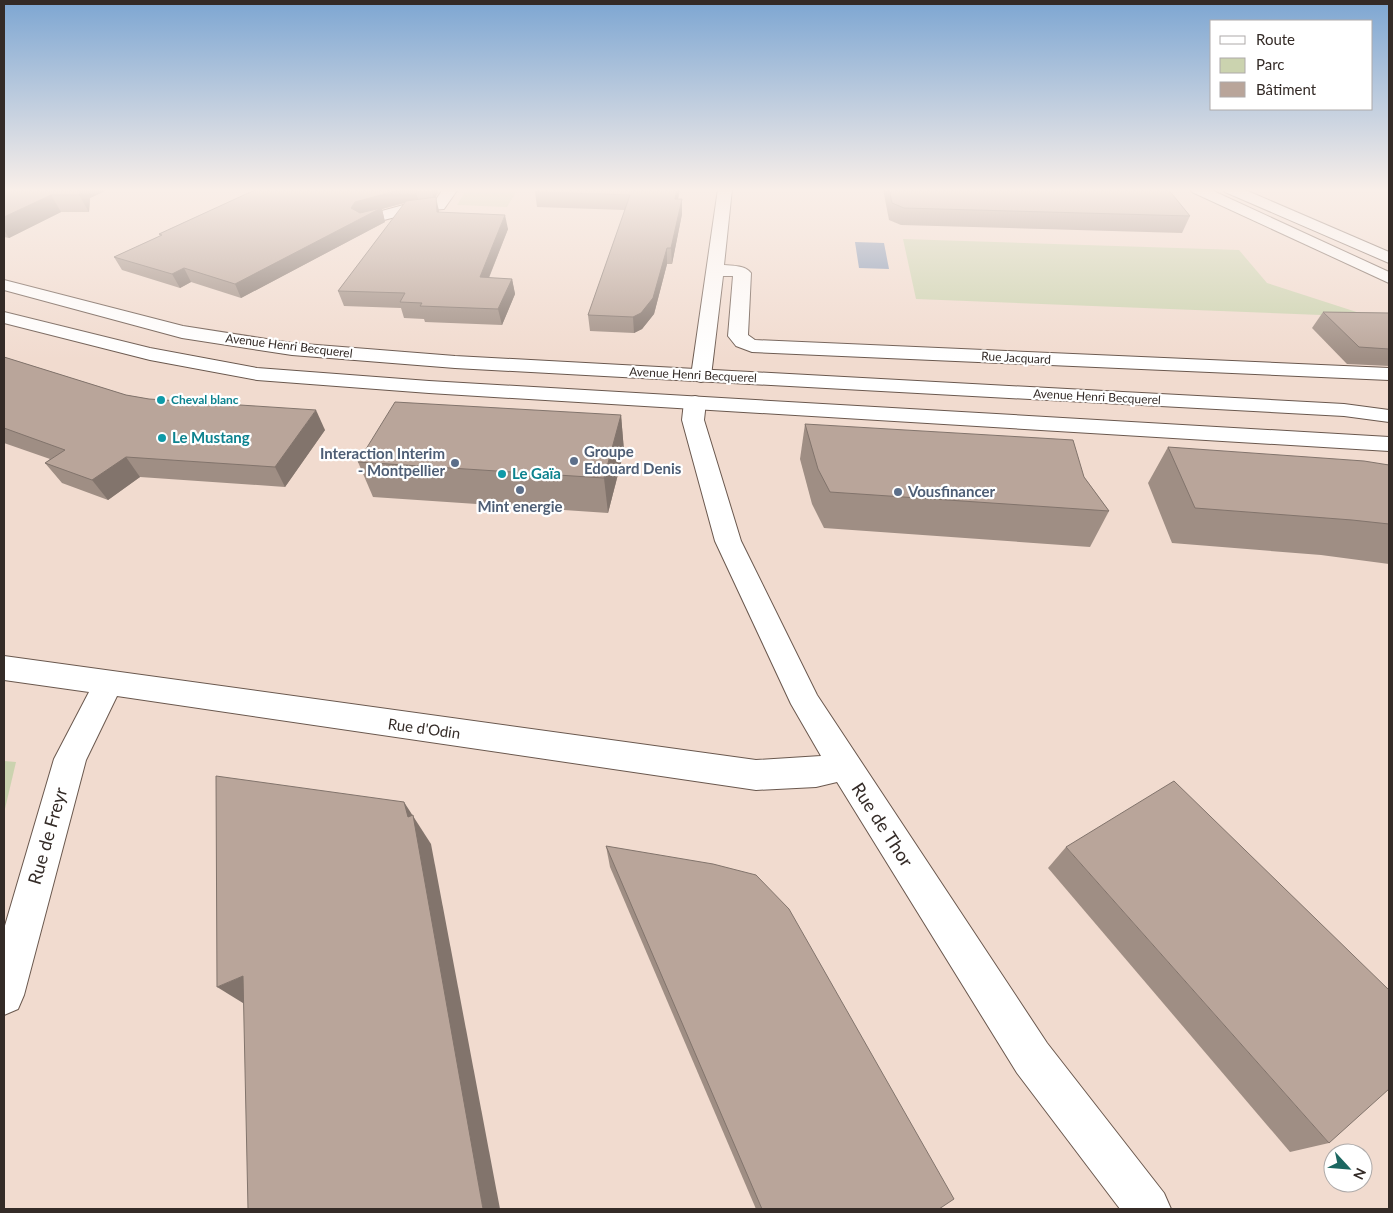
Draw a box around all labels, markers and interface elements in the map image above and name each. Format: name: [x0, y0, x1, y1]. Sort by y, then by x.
legend: [1210, 20, 1373, 110]
text: Route: [1256, 30, 1295, 48]
text: Parc: [1256, 55, 1285, 73]
text: Bâtiment: [1256, 80, 1317, 98]
street label: Avenue Henri Becquerel: [225, 330, 353, 361]
street label: Rue Jacquard: [981, 348, 1051, 367]
street label: Avenue Henri Becquerel: [629, 364, 757, 385]
street label: Avenue Henri Becquerel: [1033, 386, 1161, 407]
place label: Cheval blanc: [171, 392, 239, 407]
marker: Cheval blanc: [155, 394, 167, 406]
place label: Le Mustang: [172, 428, 250, 446]
marker: Le Mustang: [156, 432, 168, 444]
place label: Groupe Edouard Denis: [584, 442, 682, 477]
place label: Interaction Interim - Montpellier: [320, 444, 445, 479]
marker: Groupe Edouard Denis: [568, 455, 580, 467]
marker: Interaction Interim - Montpellier: [449, 457, 461, 469]
place label: Le Gaïa: [512, 464, 561, 482]
marker: Le Gaïa: [496, 468, 508, 480]
place label: Vousfinancer: [907, 482, 996, 500]
marker: Mint energie: [514, 484, 526, 496]
marker: Vousfinancer: [892, 486, 904, 498]
place label: Mint energie: [477, 497, 563, 515]
street label: Rue d'Odin: [387, 714, 462, 742]
street label: Rue de Thor: [847, 778, 918, 871]
street label: Rue de Freyr: [23, 784, 72, 887]
north arrow: [1323, 1143, 1373, 1193]
text: N: [1350, 1165, 1370, 1182]

